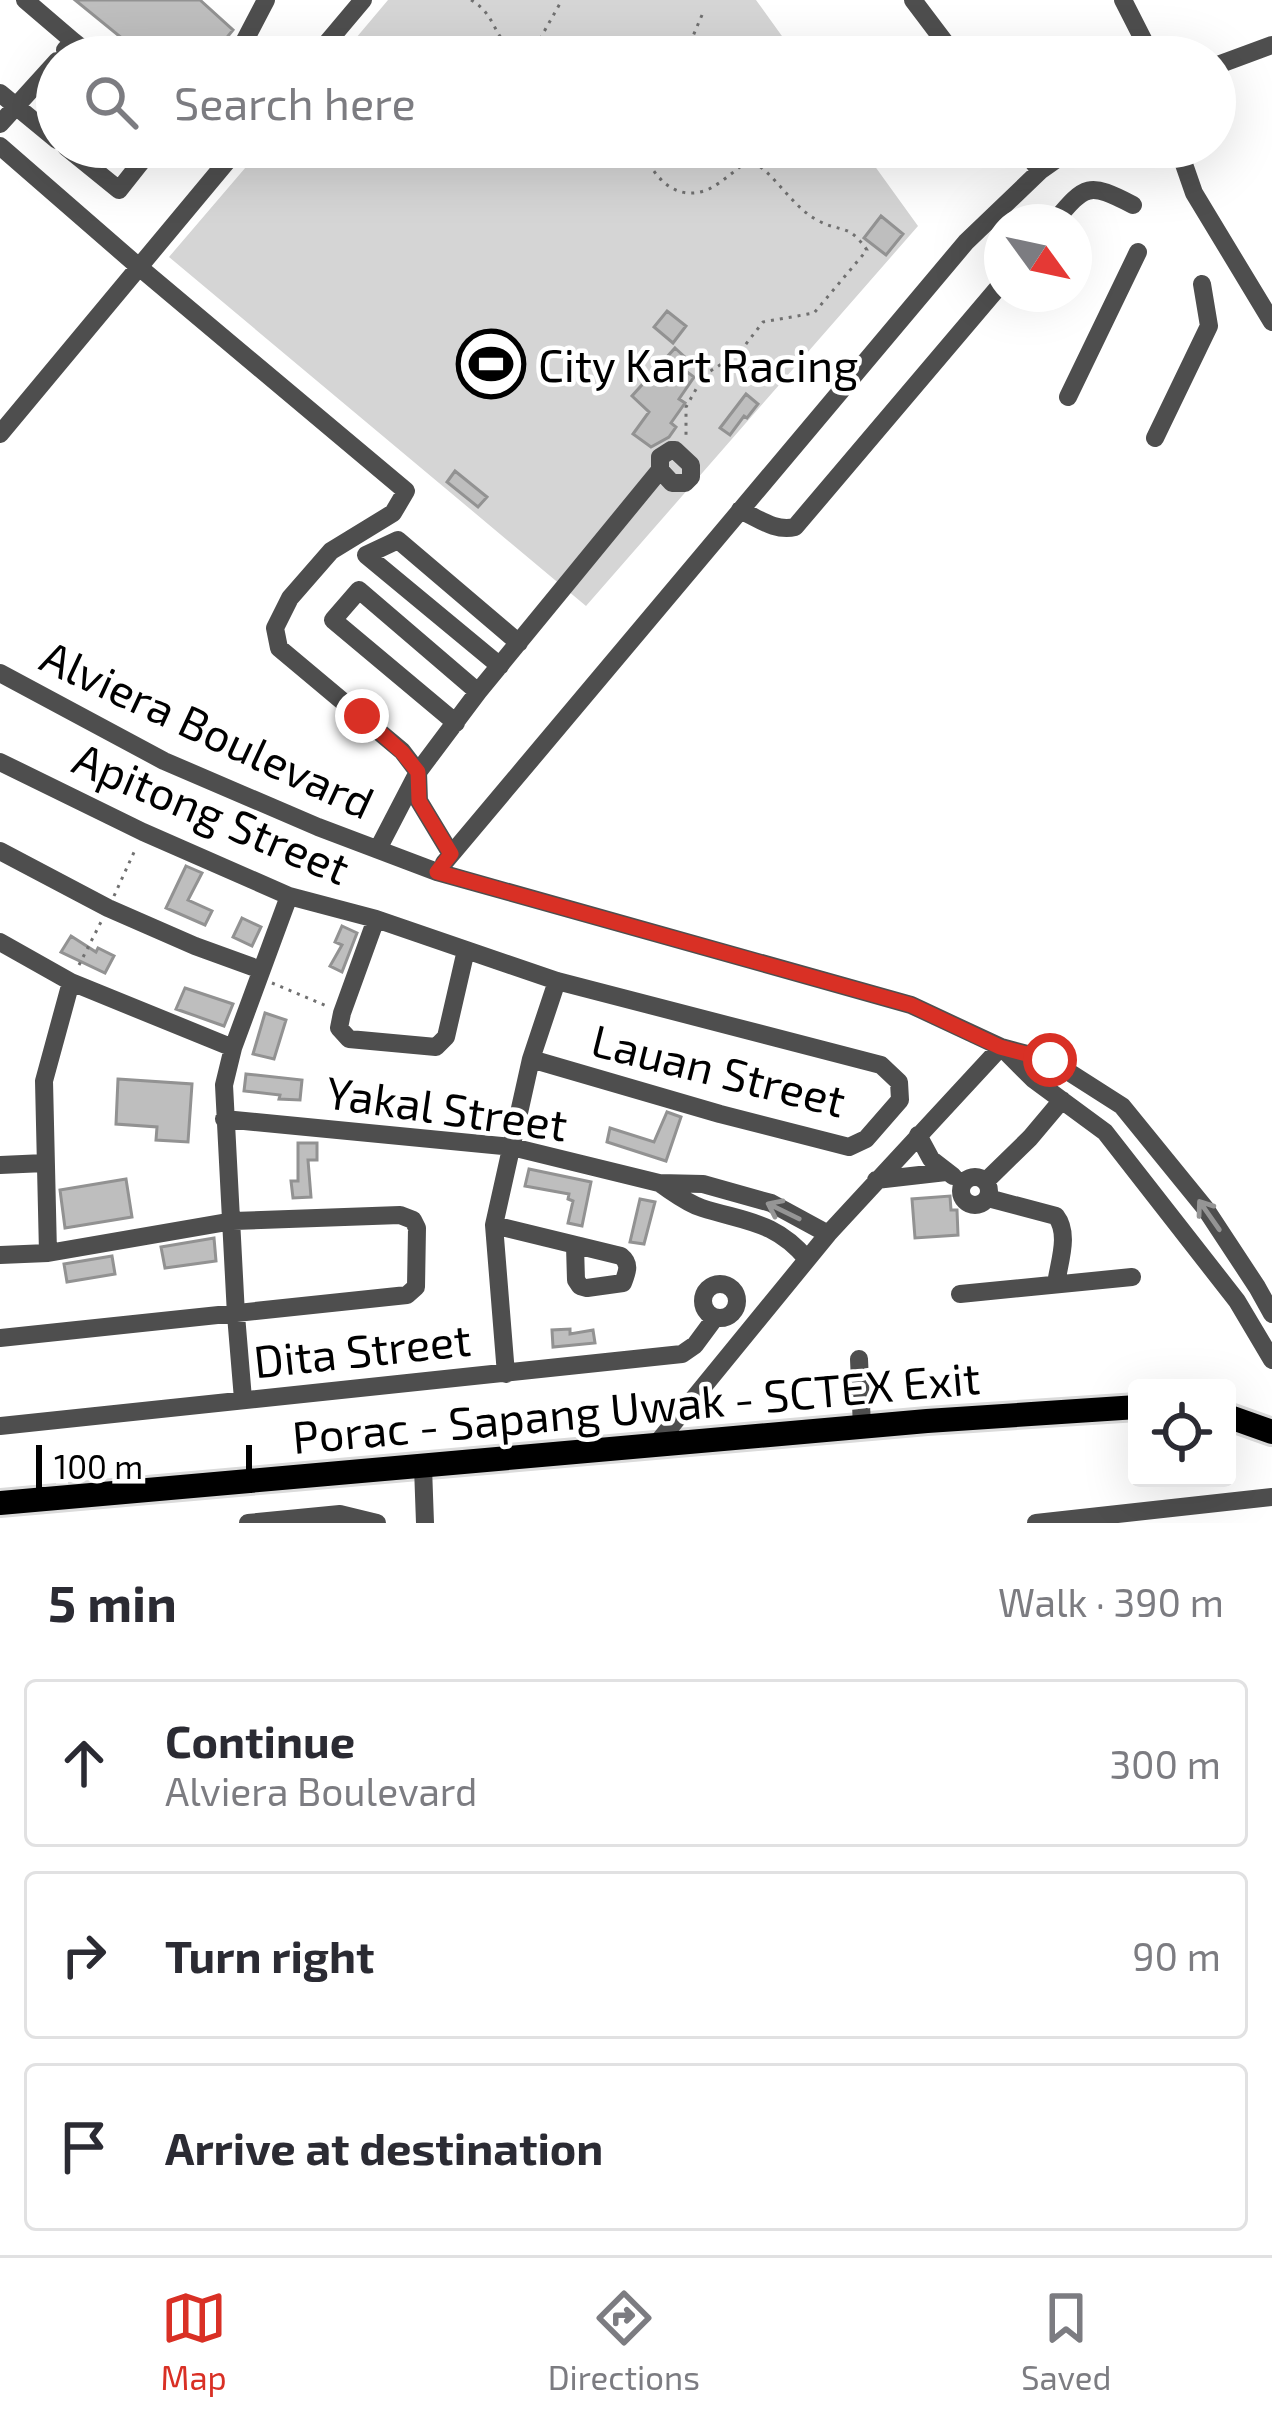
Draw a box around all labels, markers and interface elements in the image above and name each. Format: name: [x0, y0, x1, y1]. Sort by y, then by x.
search box: [36, 36, 1236, 168]
icon: search: [78, 69, 144, 135]
text: Search here: [174, 75, 416, 129]
north arrow: [984, 204, 1092, 312]
sports icon: City Kart Racing: [456, 329, 526, 399]
place label: City Kart Racing: [538, 337, 858, 391]
street label: Alviera Boulevard: [33, 627, 383, 829]
route end: [335, 689, 389, 743]
street label: Apitong Street: [66, 730, 358, 894]
street label: Lauan Street: [587, 1011, 851, 1127]
route start: [1023, 1033, 1077, 1087]
street label: Yakal Street: [323, 1063, 571, 1151]
one-way arrow: [765, 1199, 801, 1221]
one-way arrow: [1197, 1199, 1222, 1232]
street label: Dita Street: [251, 1311, 473, 1387]
street label: Porac - Sapang Uwak - SCTEX Exit: [290, 1349, 982, 1463]
map controls: [1128, 1379, 1236, 1487]
button: locate: [1128, 1379, 1236, 1487]
scale bar: [36, 1439, 252, 1492]
text: 100 m: [54, 1446, 143, 1486]
text: 5 min: [48, 1571, 177, 1632]
text: Walk · 390 m: [998, 1578, 1224, 1625]
text: Continue: [165, 1713, 355, 1767]
icon: ahead: [51, 1730, 117, 1796]
text: 300 m: [1109, 1740, 1221, 1787]
text: Alviera Boulevard: [165, 1767, 477, 1814]
icon: right: [51, 1922, 117, 1988]
text: Turn right: [165, 1928, 374, 1982]
text: 90 m: [1132, 1932, 1221, 1979]
icon: arrive: [51, 2114, 117, 2180]
text: Arrive at destination: [165, 2120, 603, 2174]
tab: Map: [161, 2285, 227, 2397]
tab: Directions: [548, 2285, 700, 2397]
tab: Saved: [1021, 2285, 1111, 2397]

